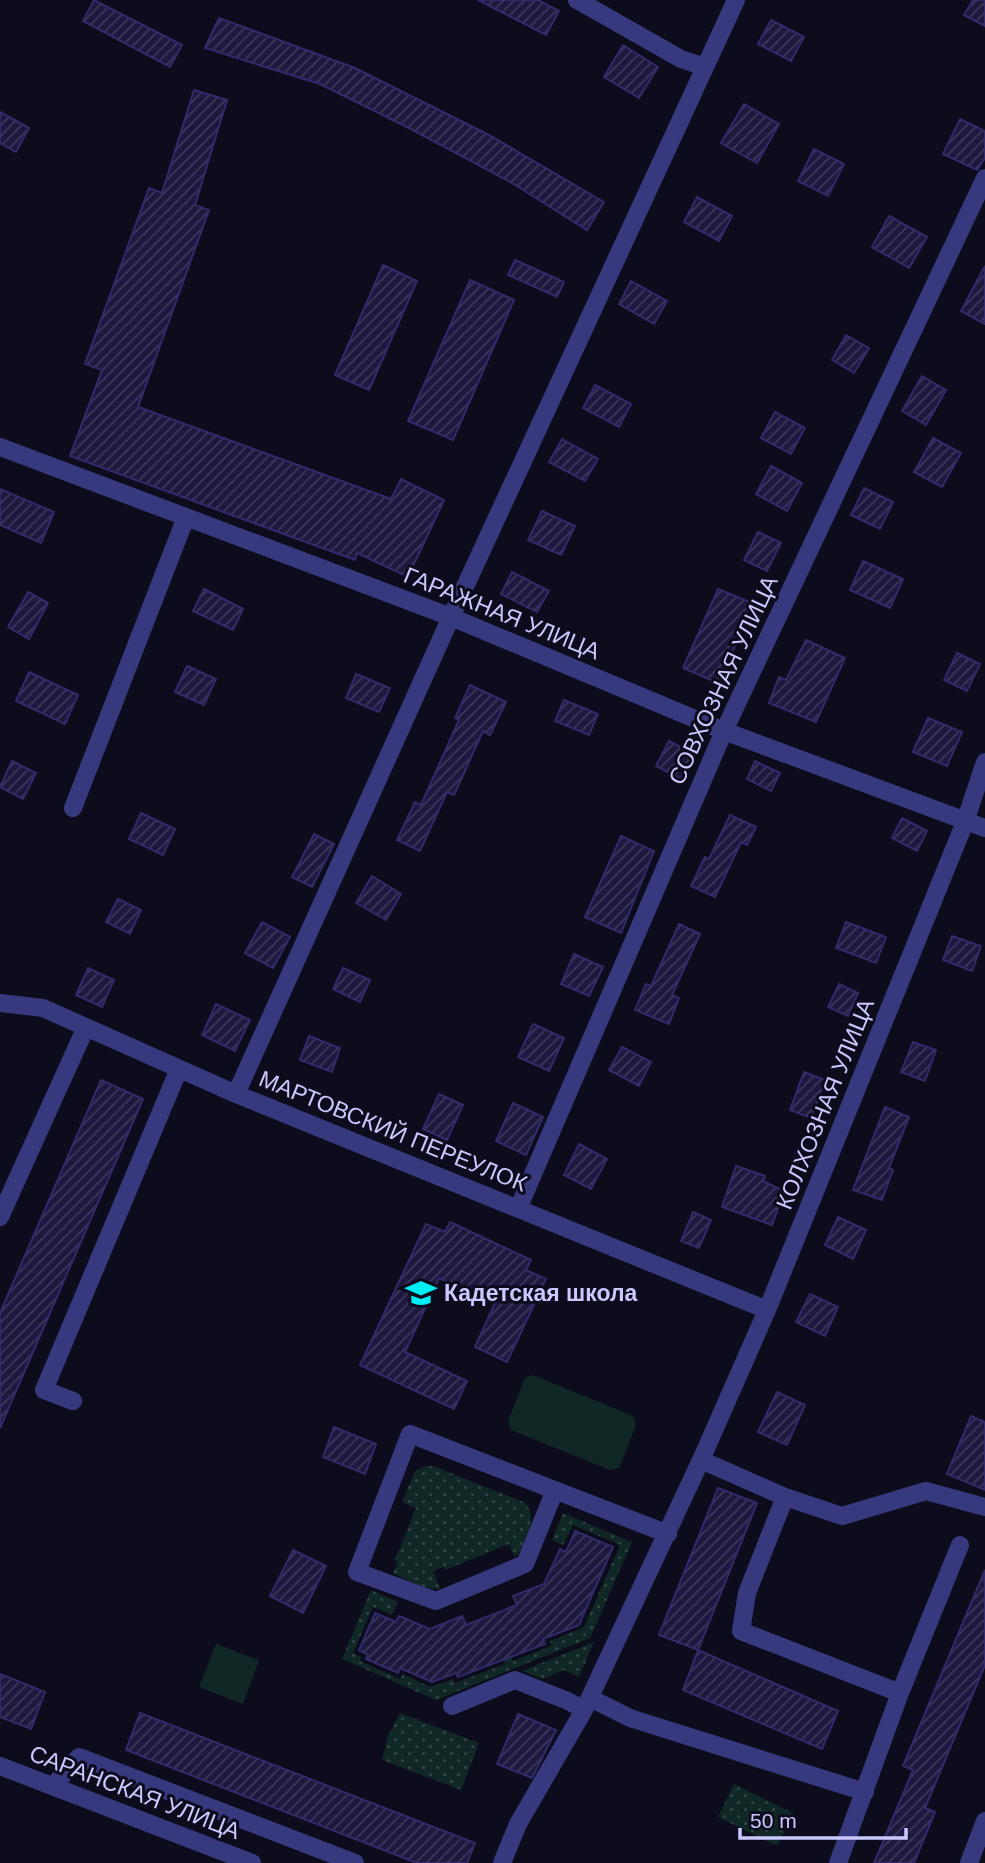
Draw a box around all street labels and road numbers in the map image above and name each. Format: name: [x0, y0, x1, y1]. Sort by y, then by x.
street label: ГАРАЖНАЯ УЛИЦА: [400, 562, 605, 665]
street label: СОВХОЗНАЯ УЛИЦА: [663, 571, 783, 789]
street label: КОЛХОЗНАЯ УЛИЦА: [771, 994, 879, 1213]
street label: МАРТОВСКИЙ ПЕРЕУЛОК: [255, 1064, 532, 1197]
street label: САРАНСКАЯ УЛИЦА: [26, 1740, 245, 1844]

